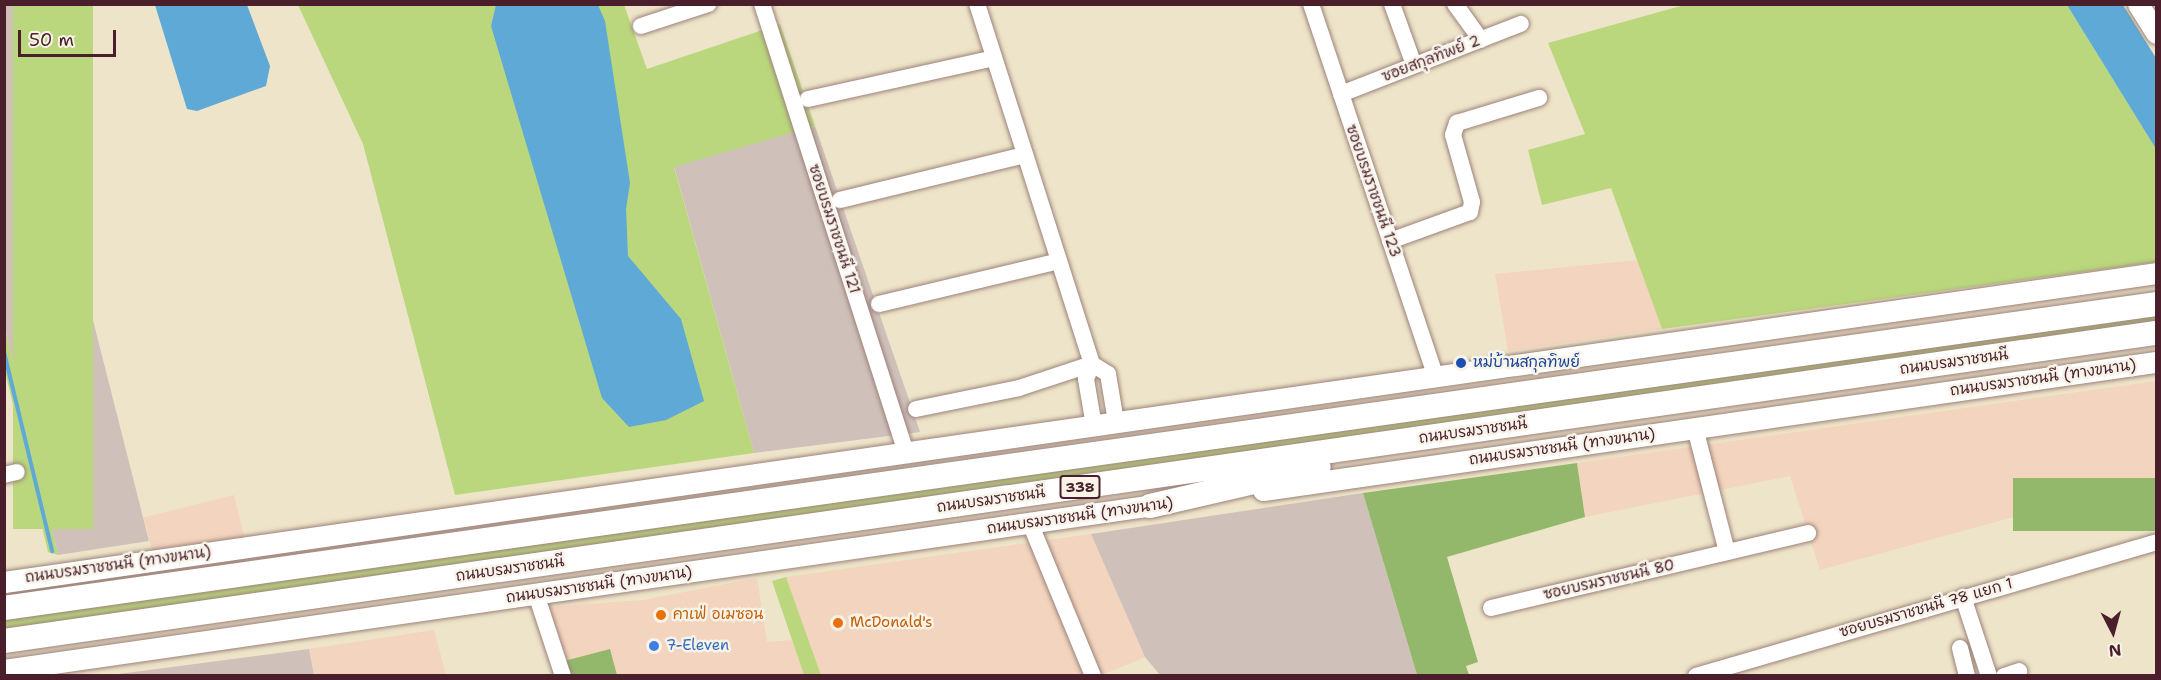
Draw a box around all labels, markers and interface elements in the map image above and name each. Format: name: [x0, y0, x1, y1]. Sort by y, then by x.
scale bar: [21, 18, 118, 56]
text: 50 m: [29, 28, 74, 52]
street label: ซอยสกุลทิพย์ 2: [1379, 32, 1483, 86]
street label: ซอยบรมราชชนนี 123: [1342, 122, 1404, 260]
street label: ซอยบรมราชชนนี 121: [805, 162, 863, 296]
street label: ถนนบรมราชชนนี: [1899, 345, 2009, 379]
place label: หม่บ้านสกุลทิพย์: [1473, 354, 1580, 372]
marker: หม่บ้านสกุลทิพย์: [1454, 356, 1468, 370]
street label: ถนนบรมราชชนนี (ทางขนาน): [1949, 356, 2137, 400]
street label: ถนนบรมราชชนนี: [1418, 414, 1528, 448]
street label: ถนนบรมราชชนนี (ทางขนาน): [1468, 425, 1656, 469]
road number: 338: [1059, 476, 1101, 498]
street label: ถนนบรมราชชนนี: [936, 483, 1046, 517]
street label: ถนนบรมราชชนนี (ทางขนาน): [986, 494, 1174, 538]
street label: ถนนบรมราชชนนี (ทางขนาน): [24, 543, 212, 587]
street label: ถนนบรมราชชนนี: [455, 552, 565, 586]
street label: ซอยบรมราชชนนี 80: [1542, 556, 1676, 604]
street label: ถนนบรมราชชนนี (ทางขนาน): [505, 563, 693, 607]
street label: ซอยบรมราชชนนี 78 แยก 1: [1837, 575, 2015, 641]
north arrow: [2083, 602, 2143, 662]
place label: คาเฟ่ อเมซอน: [673, 606, 763, 624]
marker: คาเฟ่ อเมซอน: [654, 608, 668, 622]
place label: McDonald's: [850, 614, 932, 632]
marker: McDonald's: [831, 616, 845, 630]
place label: 7-Eleven: [666, 637, 729, 655]
marker: 7-Eleven: [647, 639, 661, 653]
text: N: [2108, 639, 2122, 662]

